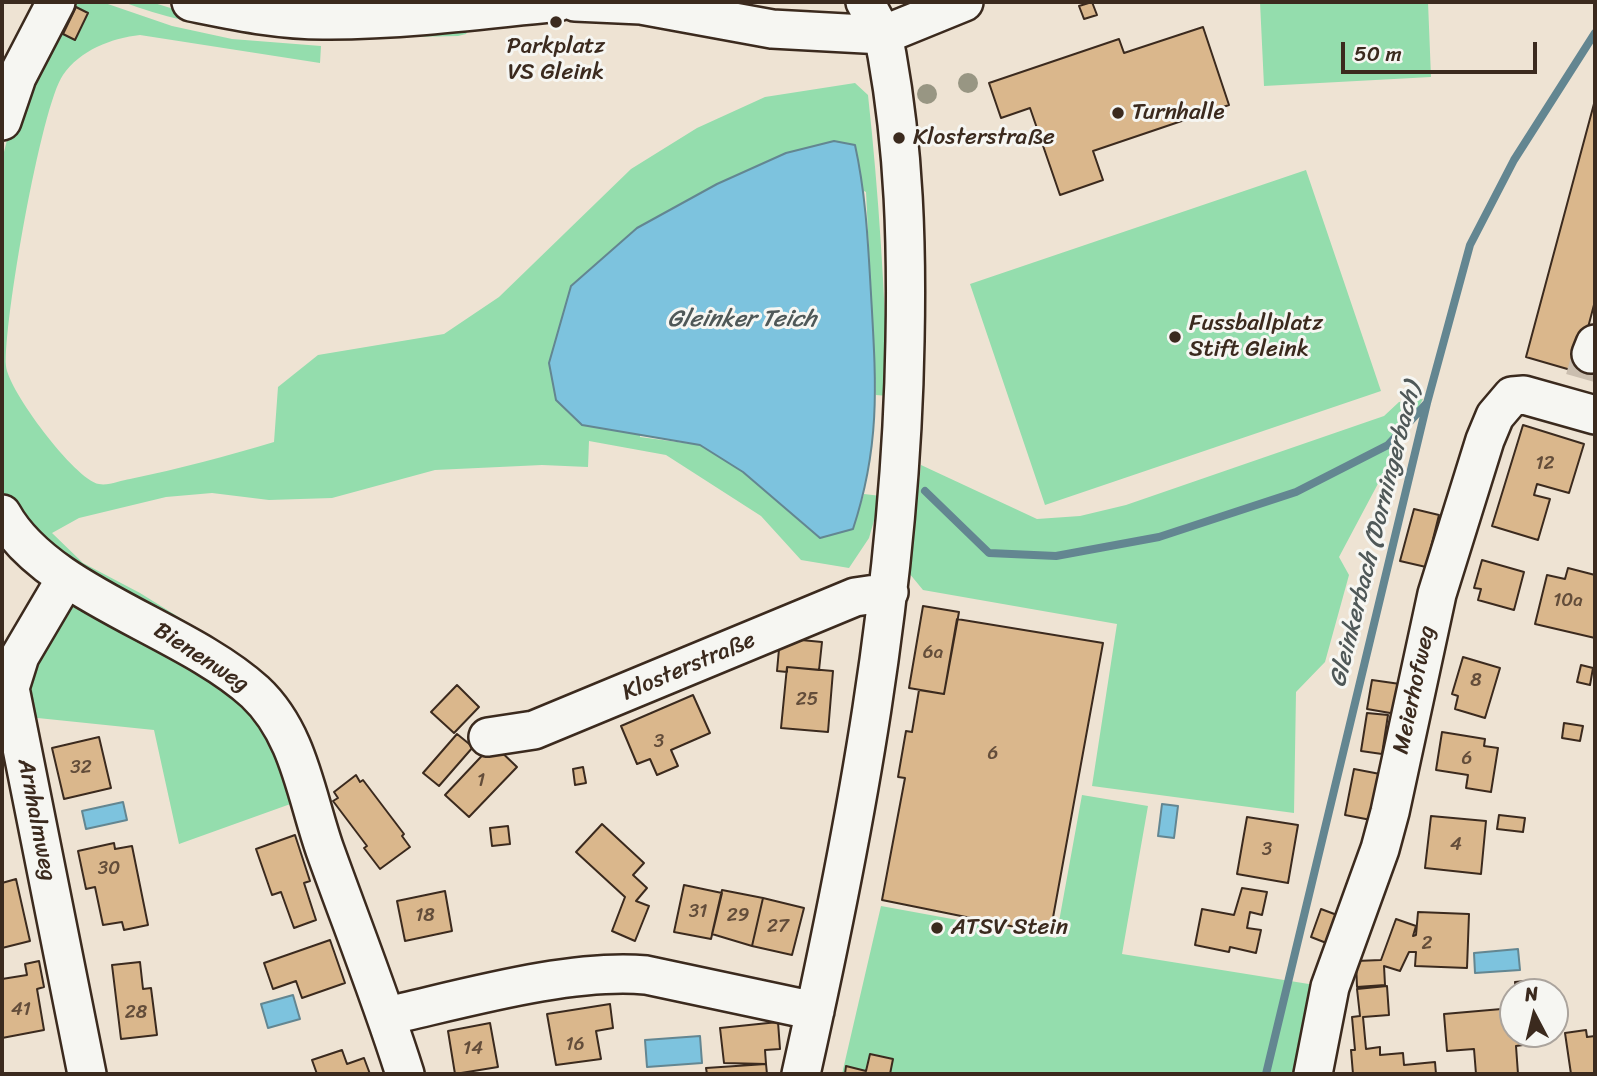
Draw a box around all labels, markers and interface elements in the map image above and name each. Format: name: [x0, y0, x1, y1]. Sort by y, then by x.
marker: Parkplatz VS Gleink: [548, 14, 564, 30]
scale bar: [1345, 28, 1541, 72]
place label: Parkplatz VS Gleink: [507, 33, 605, 87]
text: 50 m: [1354, 35, 1402, 73]
place label: Turnhalle: [1132, 99, 1225, 127]
marker: Turnhalle: [1110, 105, 1126, 121]
place label: Klosterstraße: [913, 124, 1055, 152]
marker: Klosterstraße: [891, 130, 907, 146]
water label: Gleinker Teich: [668, 306, 816, 334]
place label: Fussballplatz Stift Gleink: [1189, 310, 1323, 364]
marker: Fussballplatz Stift Gleink: [1167, 329, 1183, 345]
water label: Gleinkerbach (Dorningerbach): [1324, 380, 1428, 690]
house number: 12: [1535, 453, 1555, 475]
house number: 10a: [1553, 590, 1583, 612]
street label: Bienenweg: [148, 617, 254, 699]
street label: Meierhofweg: [1388, 623, 1442, 757]
street label: Klosterstraße: [618, 627, 760, 707]
house number: 6a: [923, 642, 943, 664]
house number: 8: [1470, 670, 1482, 692]
house number: 25: [796, 689, 818, 711]
house number: 3: [654, 731, 664, 753]
house number: 6: [988, 743, 998, 765]
house number: 6: [1462, 748, 1472, 770]
street label: Arnhalmweg: [11, 756, 61, 884]
house number: 32: [70, 757, 92, 779]
house number: 1: [477, 770, 485, 792]
house number: 4: [1450, 834, 1462, 856]
house number: 3: [1262, 839, 1272, 861]
house number: 30: [98, 858, 120, 880]
house number: 31: [689, 901, 707, 923]
house number: 18: [415, 905, 435, 927]
house number: 29: [727, 905, 749, 927]
place label: ATSV Stein: [951, 914, 1068, 942]
house number: 27: [767, 916, 789, 938]
marker: ATSV Stein: [929, 920, 945, 936]
house number: 2: [1422, 933, 1432, 955]
text: N: [1523, 976, 1540, 1011]
north arrow: [1499, 978, 1569, 1048]
house number: 41: [11, 999, 31, 1021]
house number: 28: [125, 1002, 147, 1024]
house number: 16: [566, 1034, 584, 1056]
house number: 14: [463, 1038, 483, 1060]

